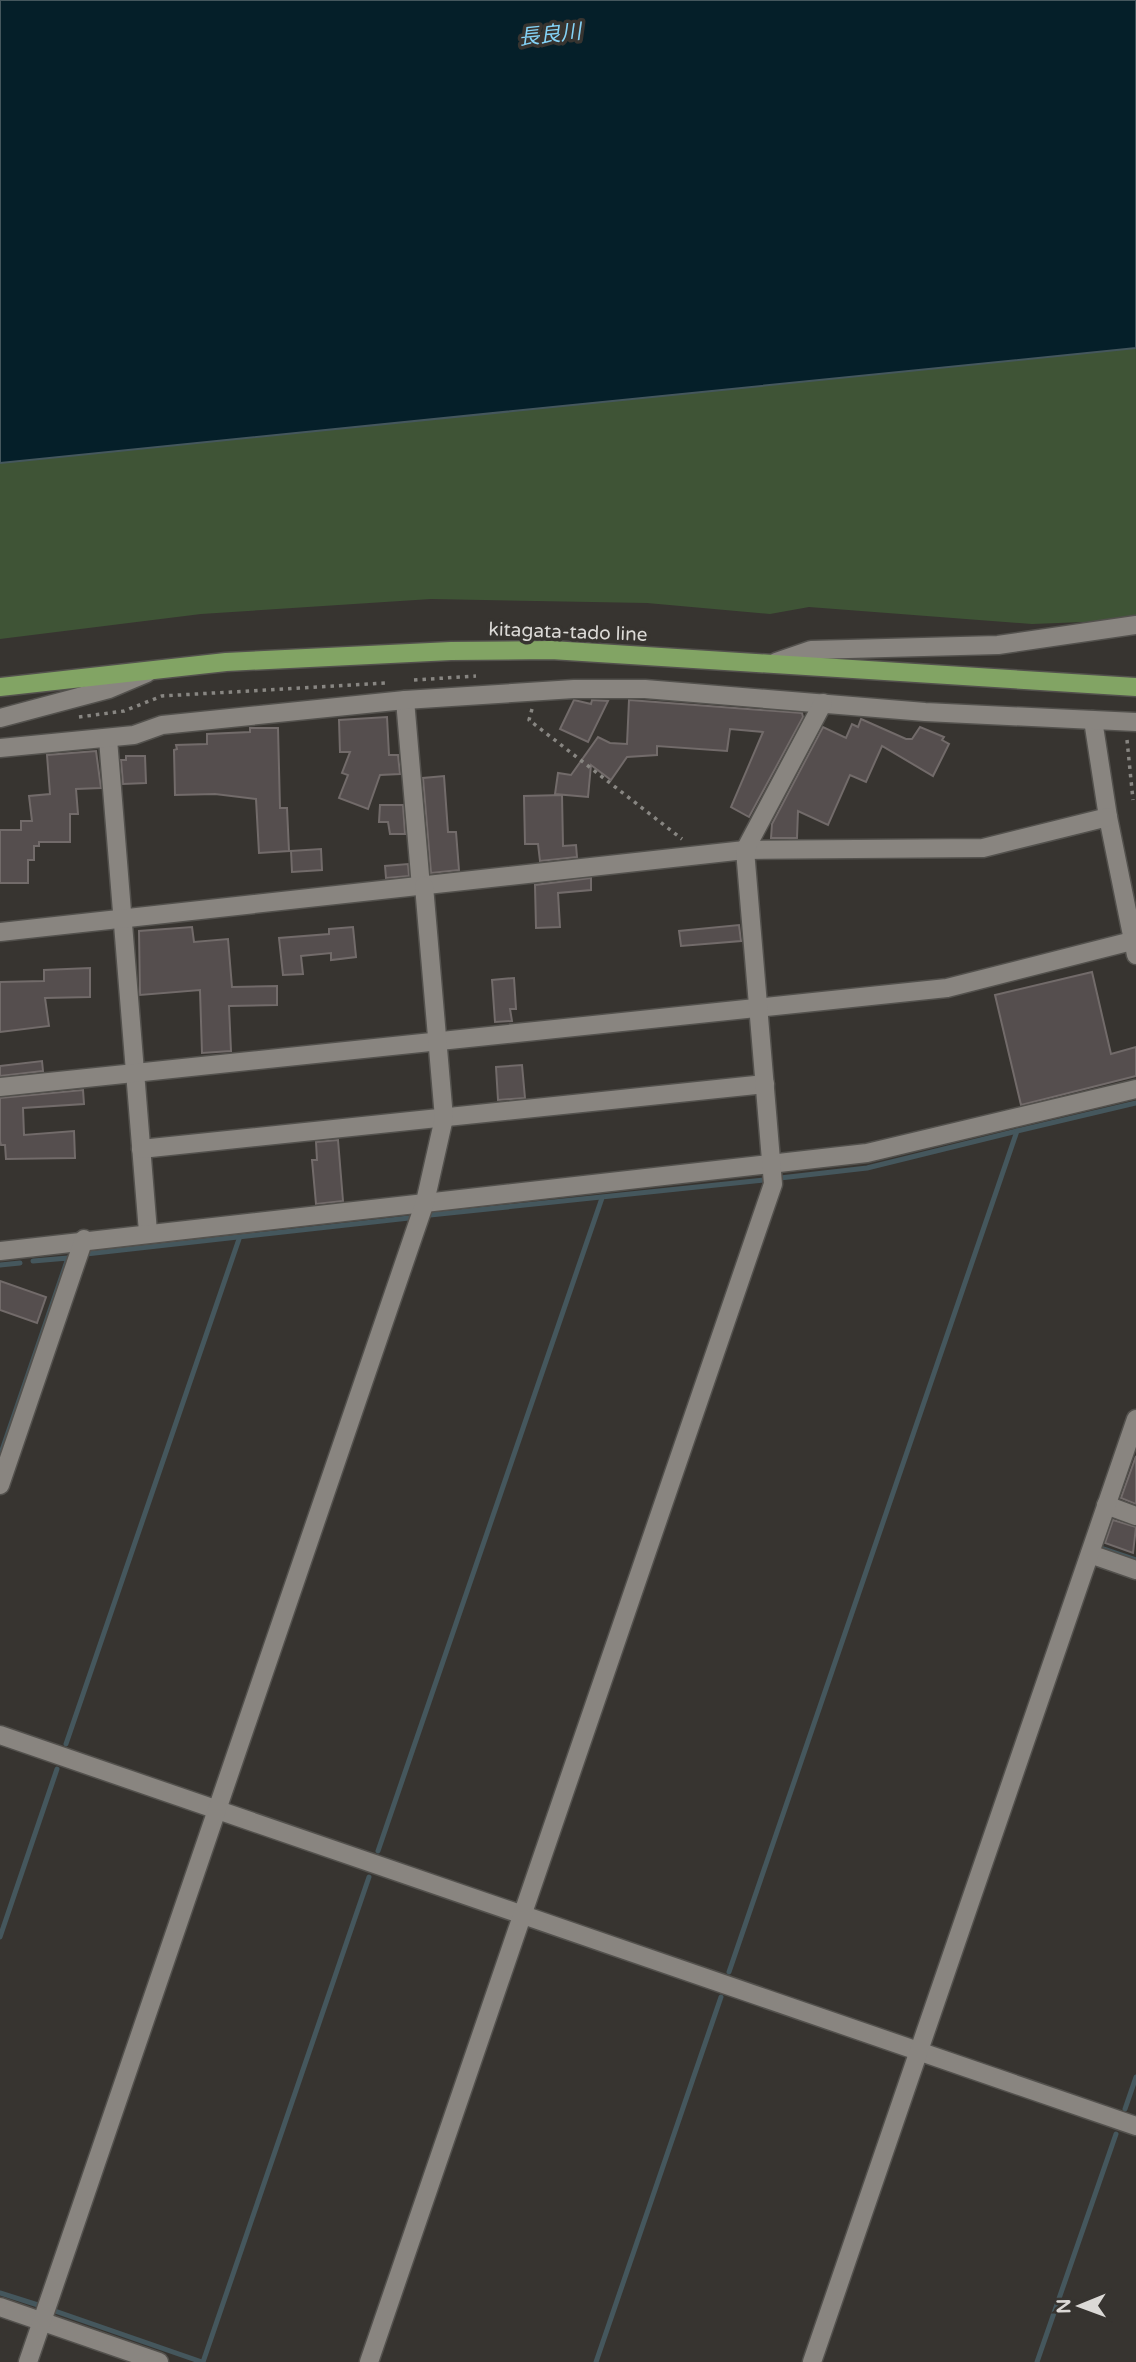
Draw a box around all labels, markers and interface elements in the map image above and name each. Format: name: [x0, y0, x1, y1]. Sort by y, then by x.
water label: 長良川: [517, 19, 585, 51]
street label: kitagata-tado line: [488, 618, 648, 646]
north arrow: [1045, 2271, 1115, 2341]
text: N: [1053, 2298, 1075, 2314]

